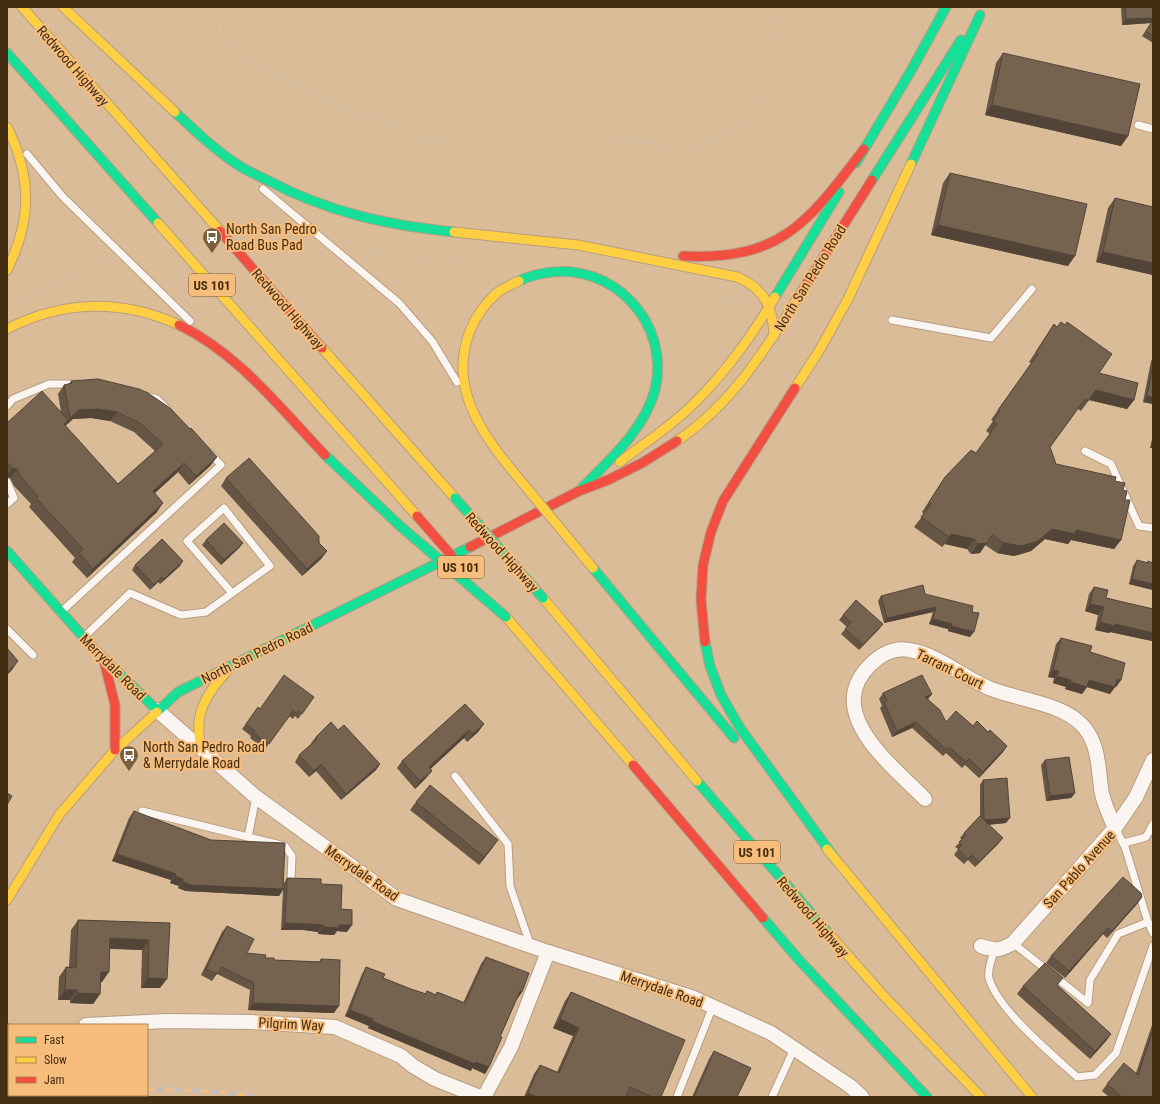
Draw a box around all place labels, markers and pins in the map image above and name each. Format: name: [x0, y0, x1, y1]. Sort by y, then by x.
place label: North San Pedro Road Bus Pad: [226, 221, 317, 253]
bus stop icon: North San Pedro Road Bus Pad: [201, 226, 223, 254]
place label: North San Pedro Road & Merrydale Road: [143, 739, 265, 771]
bus stop icon: North San Pedro Road & Merrydale Road: [118, 744, 140, 772]

